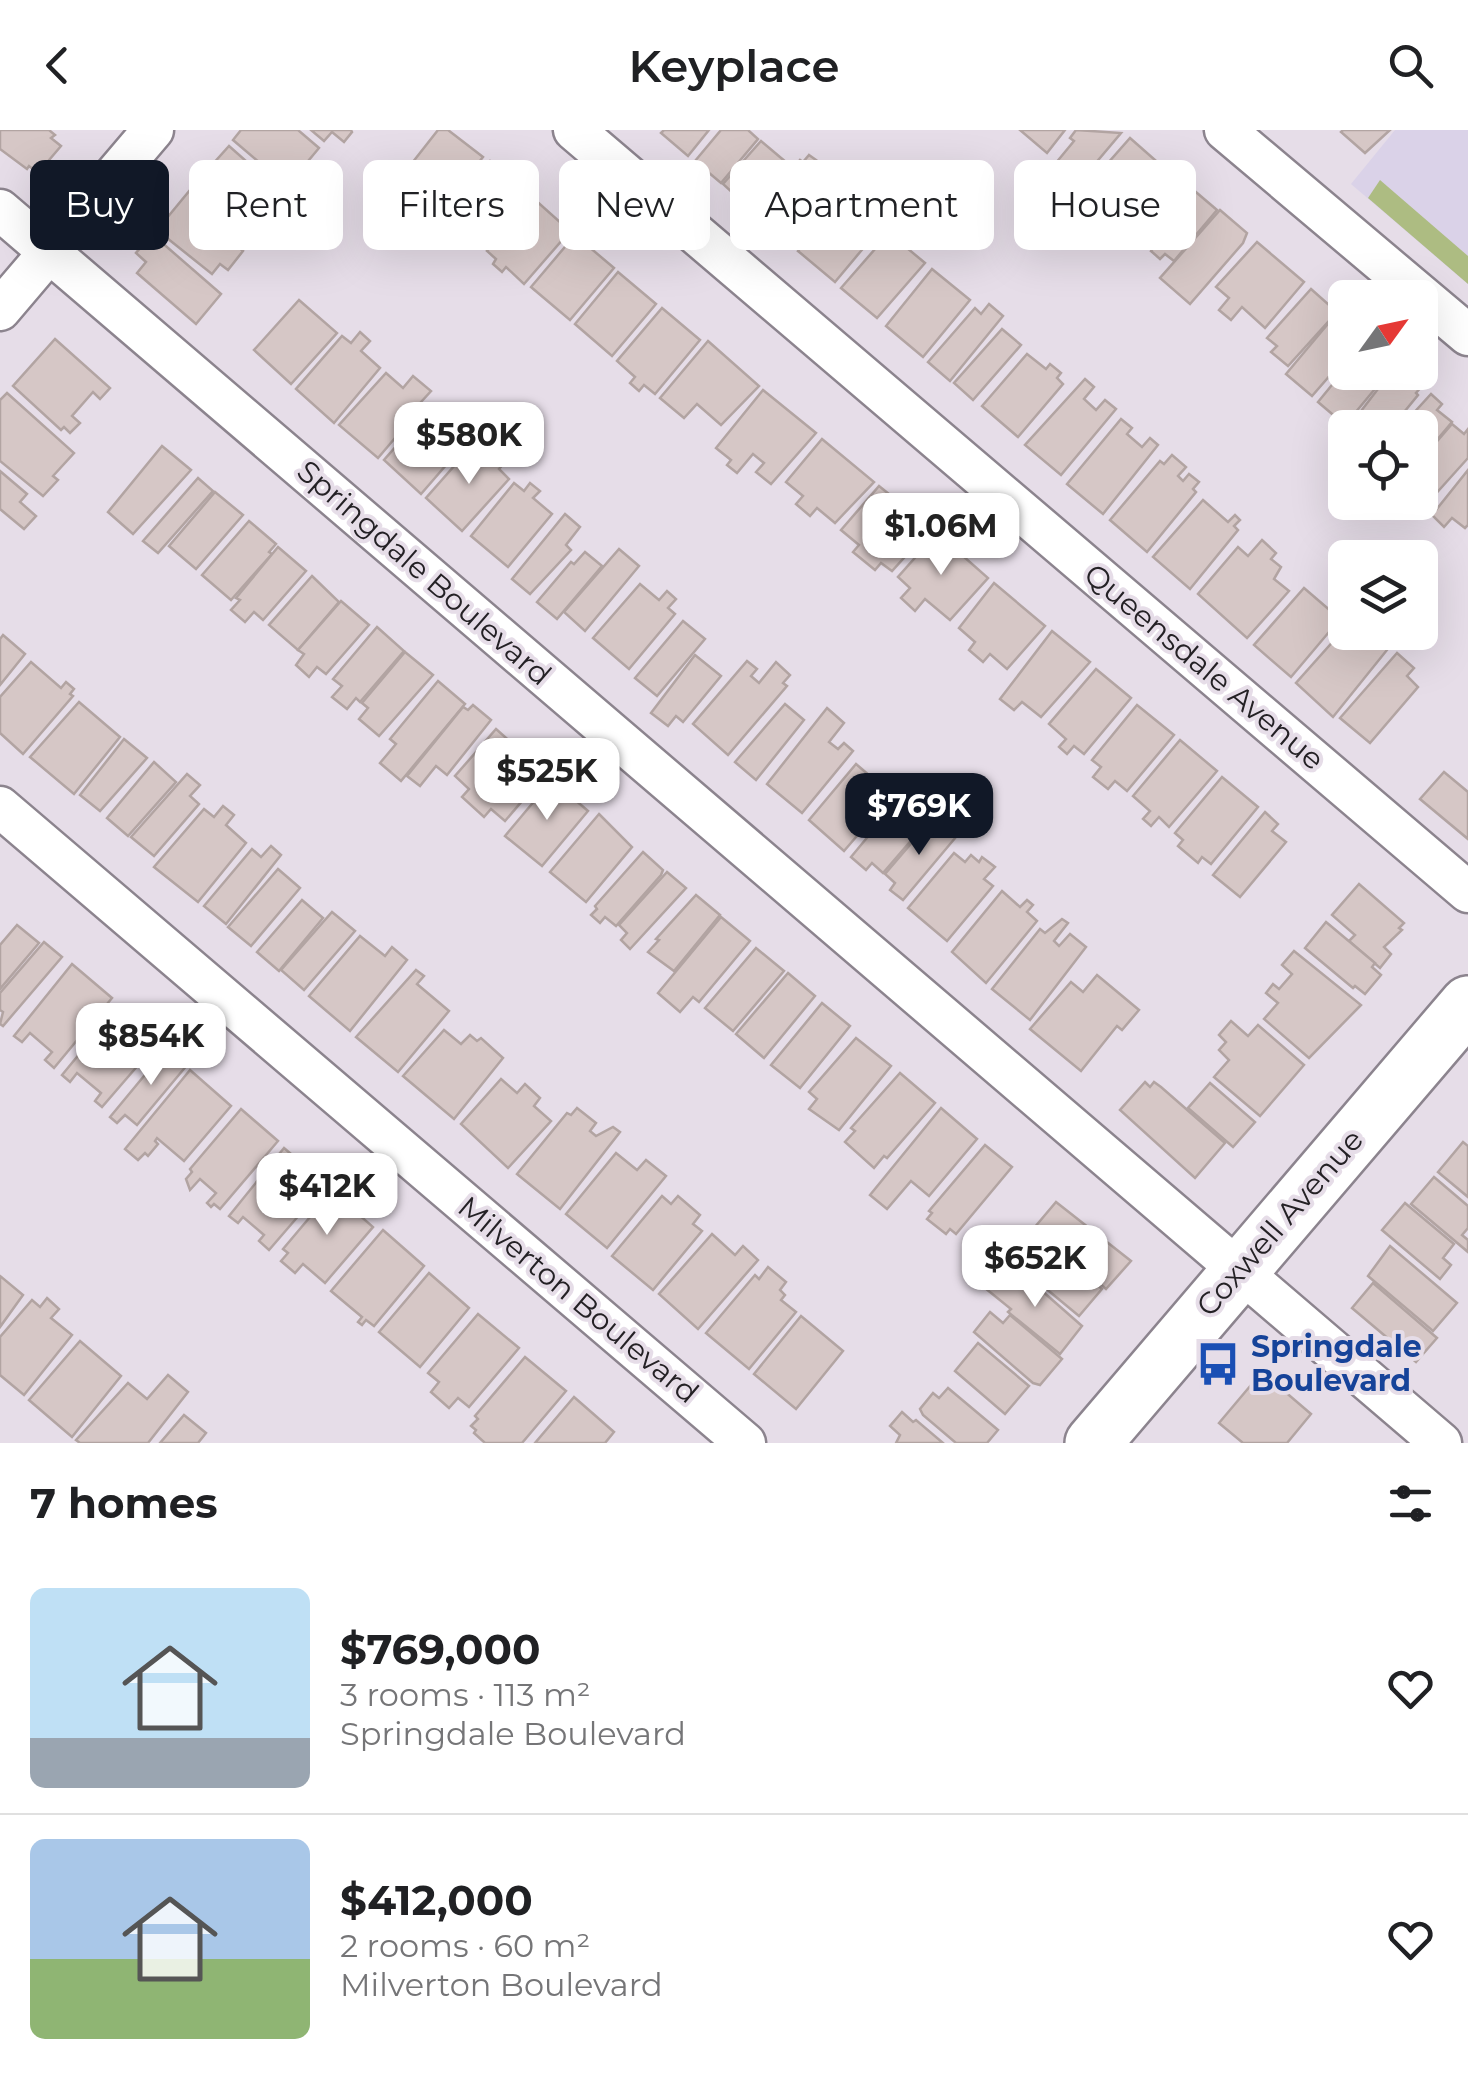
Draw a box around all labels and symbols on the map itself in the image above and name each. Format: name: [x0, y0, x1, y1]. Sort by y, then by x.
north arrow: [1328, 280, 1438, 390]
pin: $580K: [399, 402, 539, 487]
street label: Springdale Boulevard: [290, 452, 559, 693]
pin: $1.06M: [860, 493, 1022, 578]
street label: Queensdale Avenue: [1077, 555, 1332, 778]
pin: $525K: [477, 738, 617, 823]
pin: $769K: [849, 773, 989, 858]
pin: $854K: [81, 1003, 221, 1088]
street label: Coxwell Avenue: [1188, 1122, 1371, 1324]
pin: $412K: [257, 1153, 397, 1238]
street label: Milverton Boulevard: [451, 1188, 706, 1411]
pin: $652K: [965, 1225, 1105, 1310]
place label: Springdale Boulevard: [1251, 1328, 1422, 1399]
bus stop icon: Springdale Boulevard: [1194, 1340, 1242, 1388]

